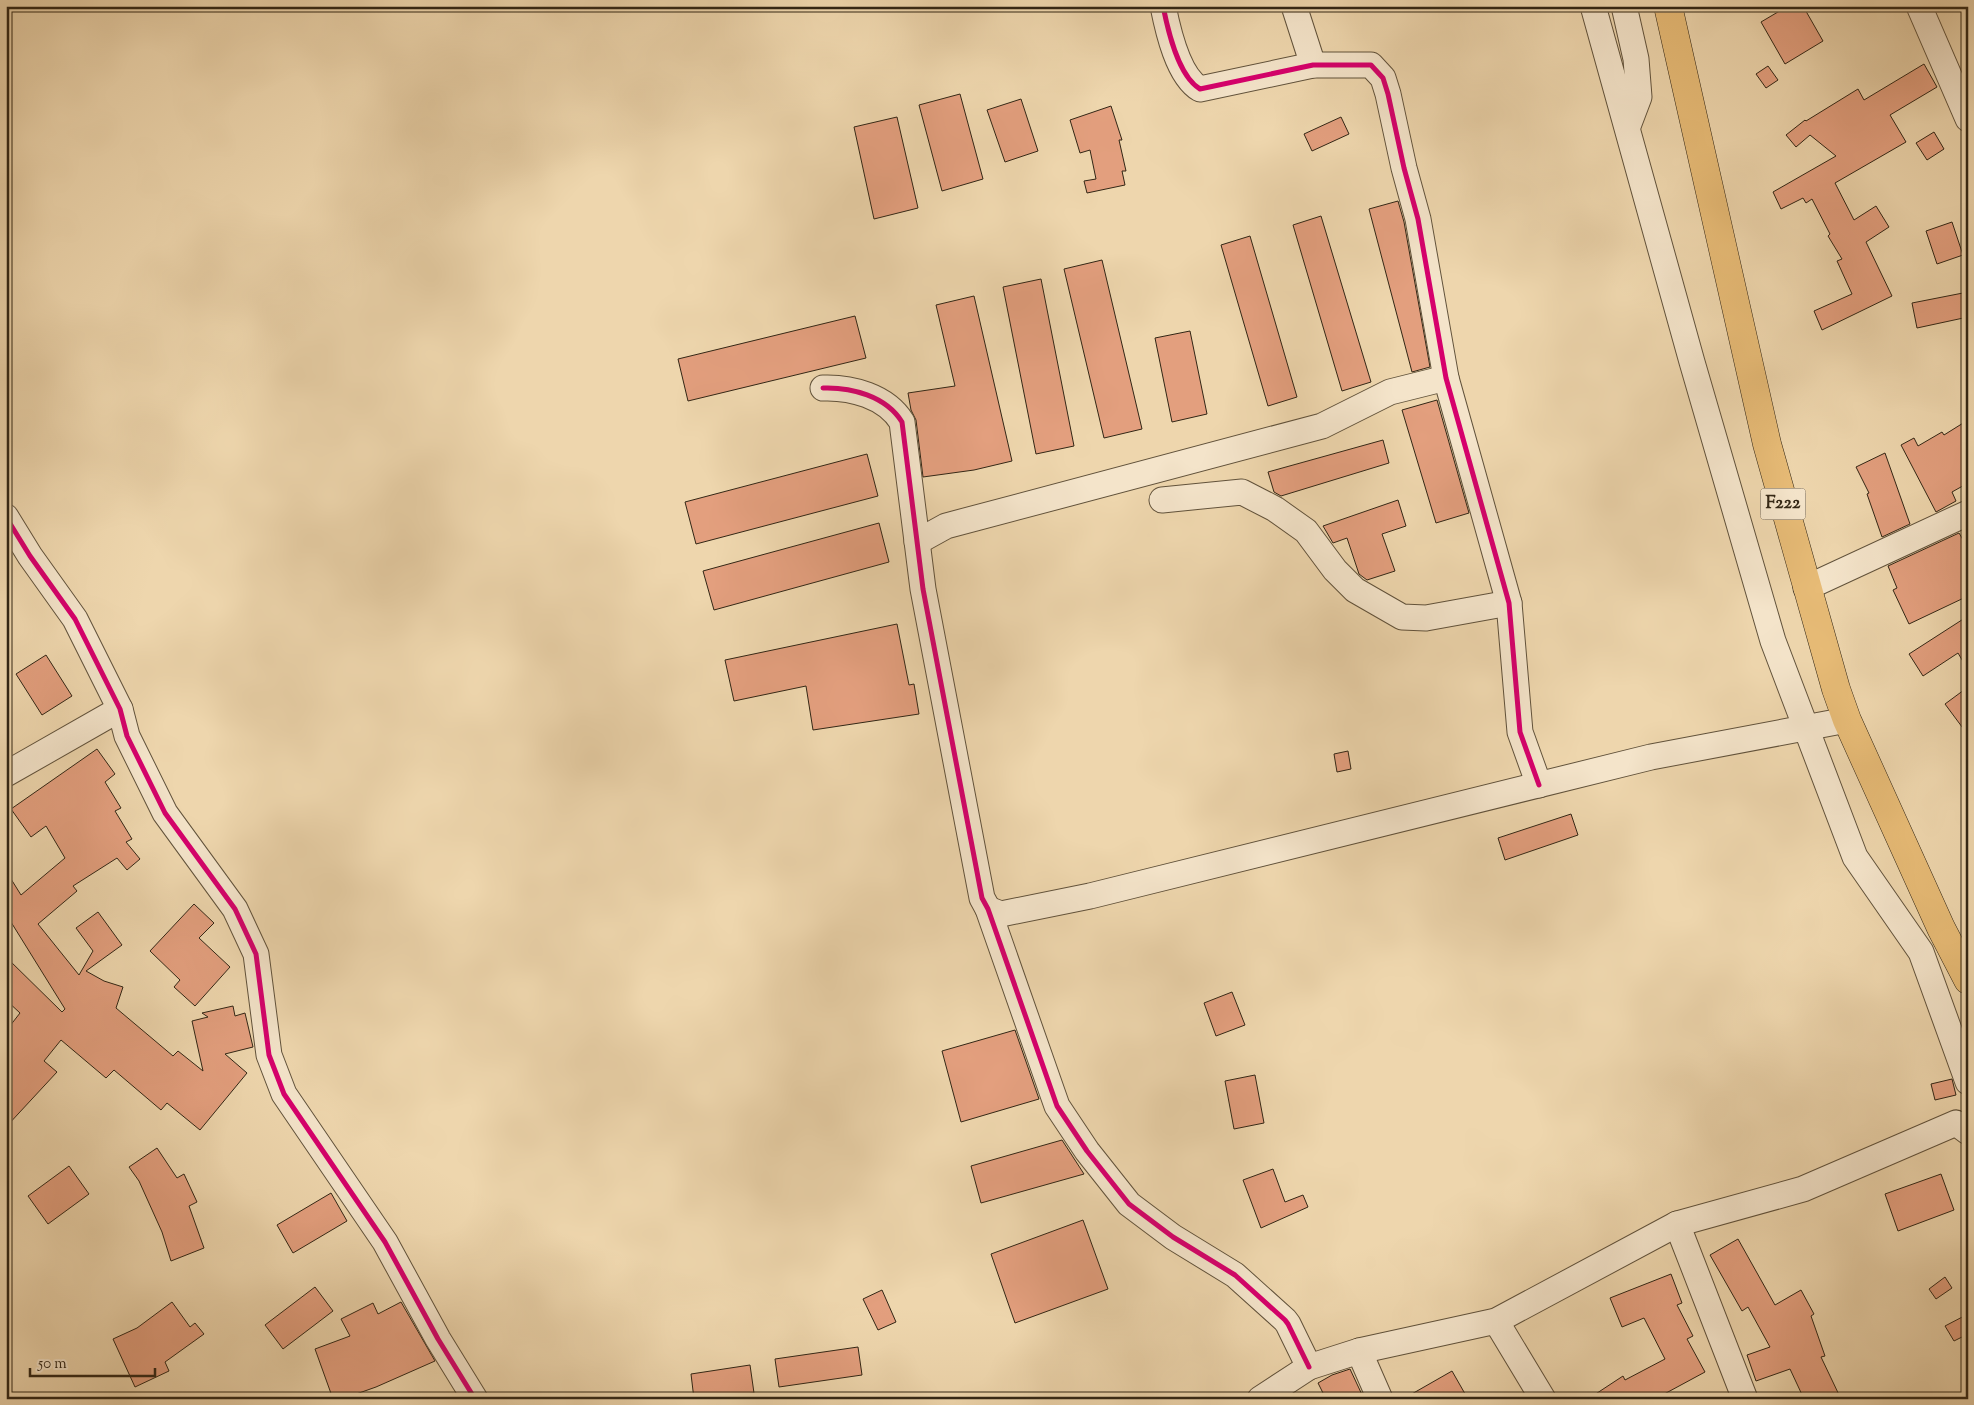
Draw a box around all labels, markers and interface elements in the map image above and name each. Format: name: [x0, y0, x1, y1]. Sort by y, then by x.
road number: F222: [1760, 488, 1806, 520]
scale bar: [30, 1345, 155, 1377]
text: 50 m: [37, 1354, 67, 1375]

